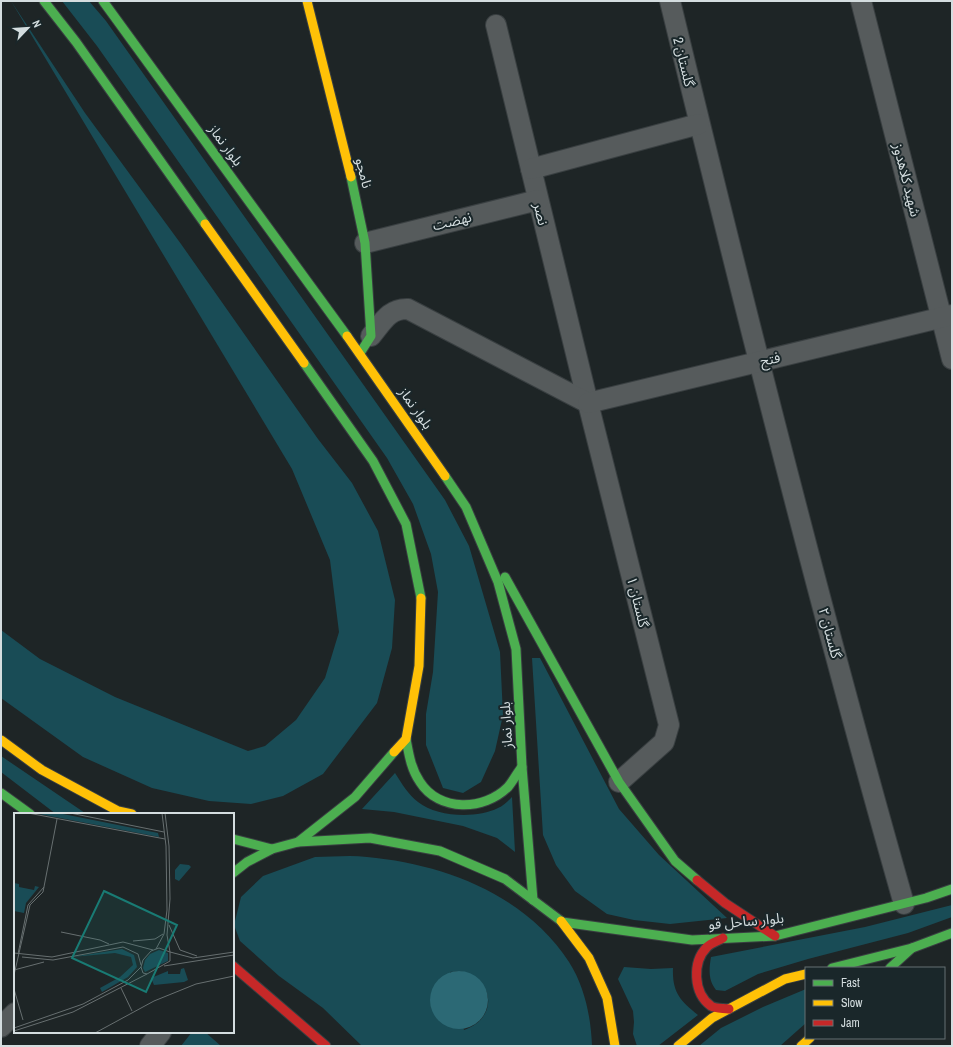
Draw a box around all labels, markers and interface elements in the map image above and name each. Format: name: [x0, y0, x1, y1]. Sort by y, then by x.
north arrow: [8, 8, 48, 48]
text: N: [29, 18, 45, 30]
street label: گلستان 2: [669, 35, 699, 89]
street label: بلوار نماز: [204, 120, 247, 170]
street label: شهید کلاهدوز: [889, 140, 925, 219]
street label: نامجو: [352, 156, 377, 190]
street label: نصر: [529, 200, 553, 227]
street label: نهضت: [431, 207, 474, 235]
street label: فتح: [758, 348, 783, 372]
street label: بلوار نماز: [394, 383, 437, 433]
street label: گلستان ۱: [623, 575, 653, 630]
street label: گلستان ۲: [815, 606, 845, 661]
street label: بلوار نماز: [496, 701, 516, 750]
inset map: [14, 813, 234, 1033]
street label: بلوار ساحل قو: [707, 909, 785, 933]
legend: [805, 967, 945, 1039]
text: Fast: [841, 975, 860, 991]
text: Slow: [841, 995, 863, 1011]
text: Jam: [841, 1015, 860, 1031]

